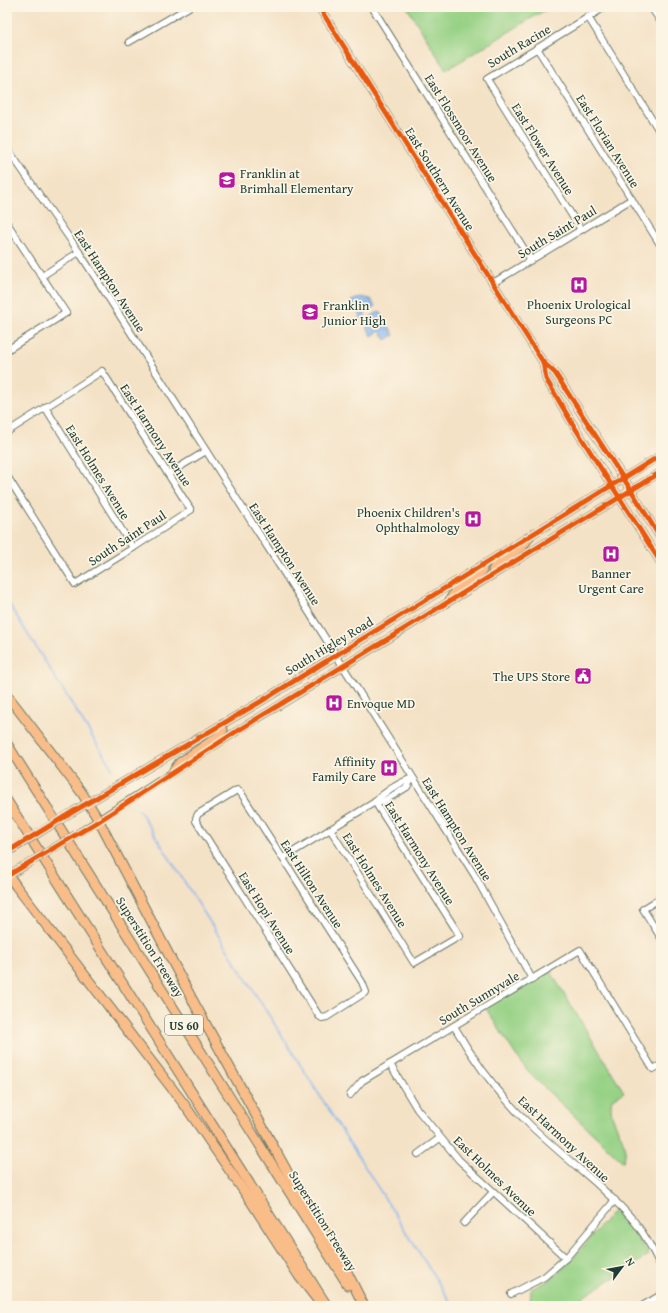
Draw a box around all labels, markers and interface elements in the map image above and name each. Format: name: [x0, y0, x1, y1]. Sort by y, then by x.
street label: South Racine: [484, 20, 554, 72]
street label: East Flossmoor Avenue: [420, 70, 502, 186]
street label: East Florian Avenue: [572, 91, 644, 191]
street label: East Flower Avenue: [507, 99, 579, 199]
street label: East Southern Avenue: [400, 124, 480, 234]
place label: Franklin at Brimhall Elementary: [240, 164, 354, 198]
school or university icon: Franklin at Brimhall Elementary: [217, 170, 237, 190]
street label: South Saint Paul: [514, 201, 601, 263]
street label: East Hampton Avenue: [70, 226, 150, 336]
hospital icon: Phoenix Urological Surgeons PC: [569, 275, 589, 295]
place label: Phoenix Urological Surgeons PC: [527, 295, 631, 329]
place label: Franklin Junior High: [321, 296, 387, 330]
school or university icon: Franklin Junior High: [300, 302, 320, 322]
street label: East Harmony Avenue: [116, 380, 196, 490]
street label: East Holmes Avenue: [61, 421, 135, 523]
street label: East Hampton Avenue: [245, 499, 325, 609]
place label: Phoenix Children's Ophthalmology: [357, 503, 461, 537]
street label: South Saint Paul: [84, 505, 170, 570]
hospital icon: Phoenix Children's Ophthalmology: [463, 509, 483, 529]
hospital icon: Banner Urgent Care: [601, 544, 621, 564]
place label: Banner Urgent Care: [578, 564, 644, 598]
street label: South Higley Road: [281, 612, 377, 680]
public building icon: The UPS Store: [573, 666, 593, 686]
place label: The UPS Store: [493, 667, 570, 686]
hospital icon: Envoque MD: [324, 693, 344, 713]
place label: Envoque MD: [347, 694, 415, 713]
place label: Affinity Family Care: [312, 752, 377, 786]
hospital icon: Affinity Family Care: [379, 758, 399, 778]
street label: East Hampton Avenue: [417, 773, 497, 885]
street label: East Harmony Avenue: [380, 797, 460, 909]
street label: East Holmes Avenue: [338, 829, 412, 931]
street label: East Hilton Avenue: [276, 836, 348, 932]
street label: East Hopi Avenue: [234, 868, 300, 958]
street label: Superstition Freeway: [111, 893, 189, 1002]
street label: South Sunnyvale: [435, 966, 523, 1030]
road number: US 60: [165, 1015, 203, 1035]
street label: East Harmony Avenue: [514, 1091, 614, 1187]
street label: East Holmes Avenue: [449, 1131, 541, 1221]
street label: Superstition Freeway: [284, 1167, 362, 1276]
north arrow: [602, 1247, 642, 1287]
text: N: [622, 1254, 640, 1270]

